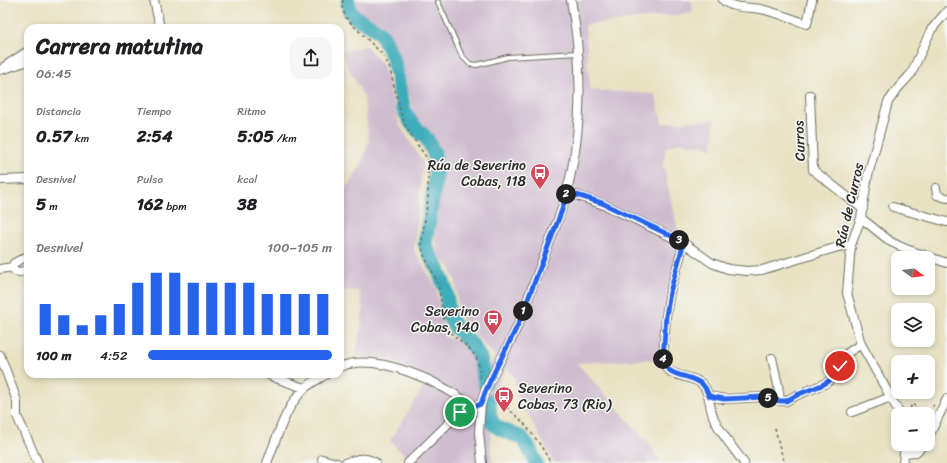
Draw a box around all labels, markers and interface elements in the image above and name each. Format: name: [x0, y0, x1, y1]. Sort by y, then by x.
text: Carrera matutina: [36, 27, 203, 66]
button: share: [290, 37, 332, 79]
text: 06:45: [36, 62, 72, 85]
text: Distancia: [36, 102, 81, 121]
text: Tiempo: [137, 102, 171, 121]
text: Ritmo: [237, 102, 266, 121]
street label: Curros: [786, 120, 813, 162]
text: 0.57: [36, 121, 72, 151]
text: 2:54: [137, 121, 173, 151]
text: 5:05: [237, 121, 274, 151]
text: km: [72, 129, 89, 148]
text: /km: [274, 129, 297, 148]
place label: Rúa de Severino Cobas, 118: [428, 153, 527, 194]
street label: Rúa de Curros: [828, 160, 871, 250]
bus stop icon: Rúa de Severino Cobas, 118: [529, 162, 551, 190]
text: Desnivel: [36, 170, 76, 189]
text: Pulso: [137, 170, 163, 189]
text: kcal: [237, 170, 257, 189]
pin: 2: [556, 184, 576, 204]
text: 2: [563, 184, 569, 203]
text: 5: [36, 189, 46, 219]
text: 162: [137, 189, 163, 219]
text: 38: [237, 189, 257, 219]
text: m: [46, 197, 58, 216]
text: bpm: [163, 197, 187, 216]
pin: 3: [669, 230, 689, 250]
text: 3: [676, 230, 682, 249]
text: Desnivel: [36, 236, 83, 259]
text: 100–105 m: [268, 236, 332, 259]
north arrow: [891, 251, 935, 295]
map controls: [891, 251, 935, 451]
place label: Severino Cobas, 140: [411, 299, 479, 340]
pin: 1: [513, 301, 533, 321]
text: 1: [521, 301, 525, 320]
button: layers: [891, 303, 935, 347]
bus stop icon: Severino Cobas, 140: [482, 308, 504, 336]
text: 100 m: [36, 344, 71, 367]
text: 4:52: [100, 344, 128, 367]
pin: 4: [653, 349, 673, 369]
text: 4: [660, 349, 666, 368]
pin: [823, 349, 857, 383]
icon: check: [829, 355, 851, 377]
button: +: [891, 355, 935, 399]
place label: Severino Cobas, 73 (Rio): [518, 376, 612, 417]
bus stop icon: Severino Cobas, 73 (Rio): [493, 385, 515, 413]
pin: 5: [758, 388, 778, 408]
text: 5: [765, 388, 771, 407]
pin: [443, 395, 477, 429]
icon: arrive: [449, 401, 471, 423]
button: −: [891, 407, 935, 451]

